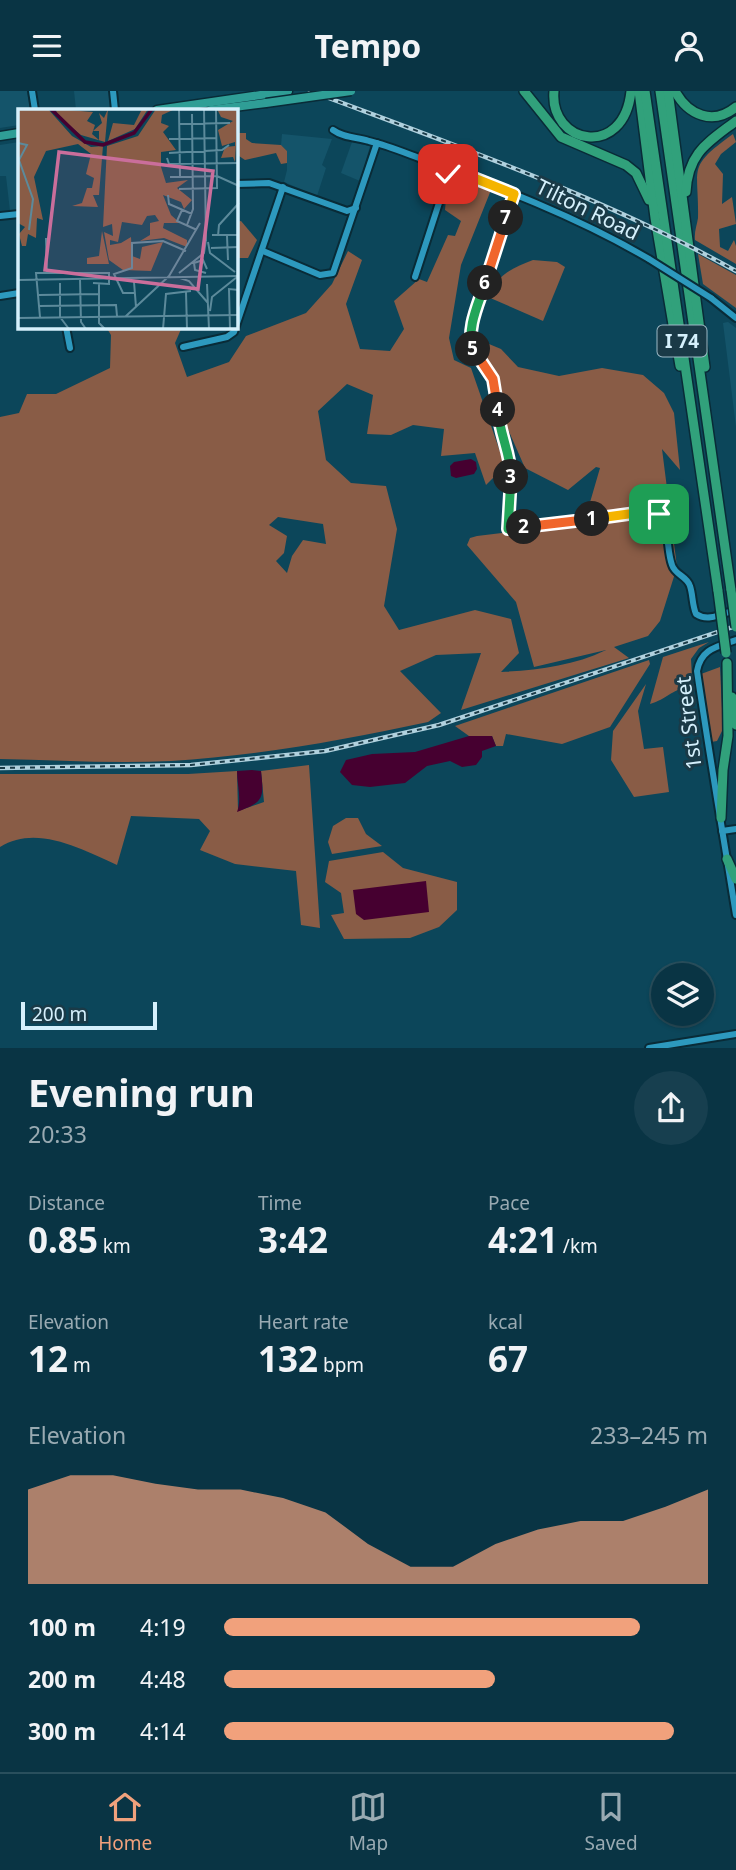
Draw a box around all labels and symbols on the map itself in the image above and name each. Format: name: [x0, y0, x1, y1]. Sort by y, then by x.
inset map: [18, 109, 238, 329]
pin: [418, 144, 478, 204]
street label: Tilton Road: [532, 172, 644, 246]
pin: 7: [489, 201, 524, 235]
pin: 6: [468, 265, 503, 301]
road number: I 74: [658, 325, 706, 357]
pin: 5: [456, 331, 490, 367]
pin: 4: [480, 393, 516, 427]
pin: 3: [494, 459, 528, 495]
pin: [629, 484, 689, 544]
pin: 1: [574, 501, 610, 537]
pin: 2: [506, 509, 542, 544]
street label: 1st Street: [668, 674, 708, 771]
scale bar: [21, 999, 158, 1030]

